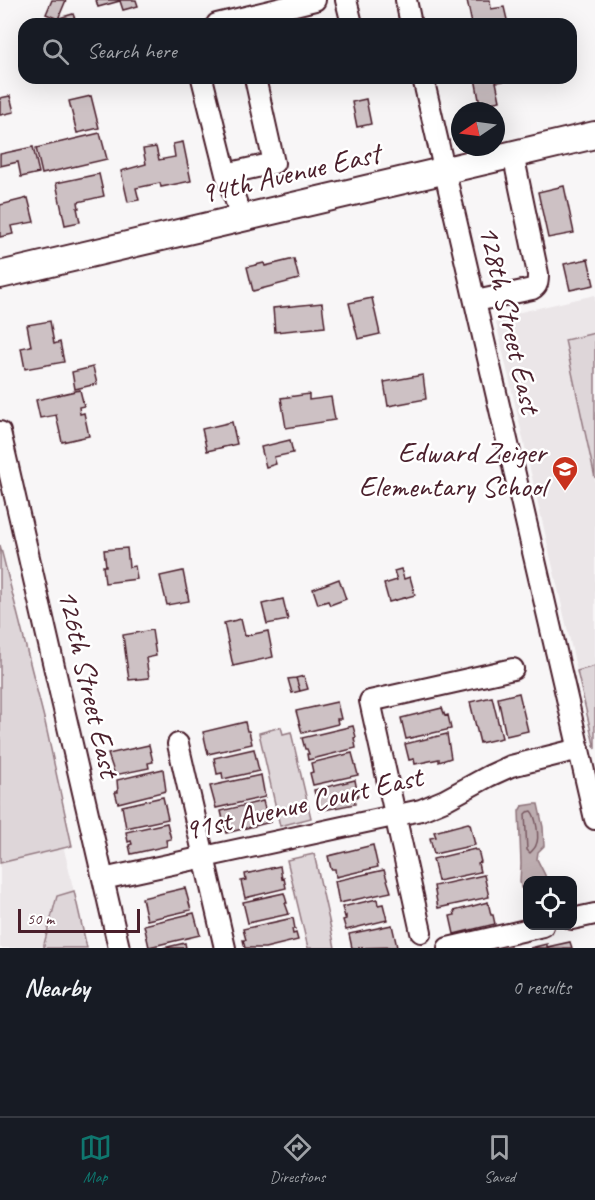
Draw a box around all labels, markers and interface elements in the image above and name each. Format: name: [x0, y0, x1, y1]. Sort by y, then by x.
search box: [18, 18, 577, 84]
icon: search: [39, 35, 72, 68]
text: Search here: [87, 37, 177, 65]
north arrow: [451, 102, 505, 156]
street label: 94th Avenue East: [196, 133, 388, 212]
street label: 128th Street East: [470, 221, 551, 420]
place label: Edward Zeiger Elementary School: [359, 433, 551, 505]
school or university icon: Edward Zeiger Elementary School: [550, 454, 580, 492]
street label: 126th Street East: [49, 585, 130, 784]
street label: 91st Avenue Court East: [180, 756, 429, 849]
map controls: [523, 876, 577, 930]
button: locate: [523, 876, 577, 930]
scale bar: [18, 906, 140, 934]
text: 50 m: [27, 909, 54, 929]
text: Nearby: [24, 971, 89, 1004]
text: 0 results: [512, 975, 571, 1000]
tab: Map: [79, 1131, 112, 1187]
tab: Directions: [270, 1131, 325, 1187]
tab: Saved: [483, 1131, 516, 1187]

